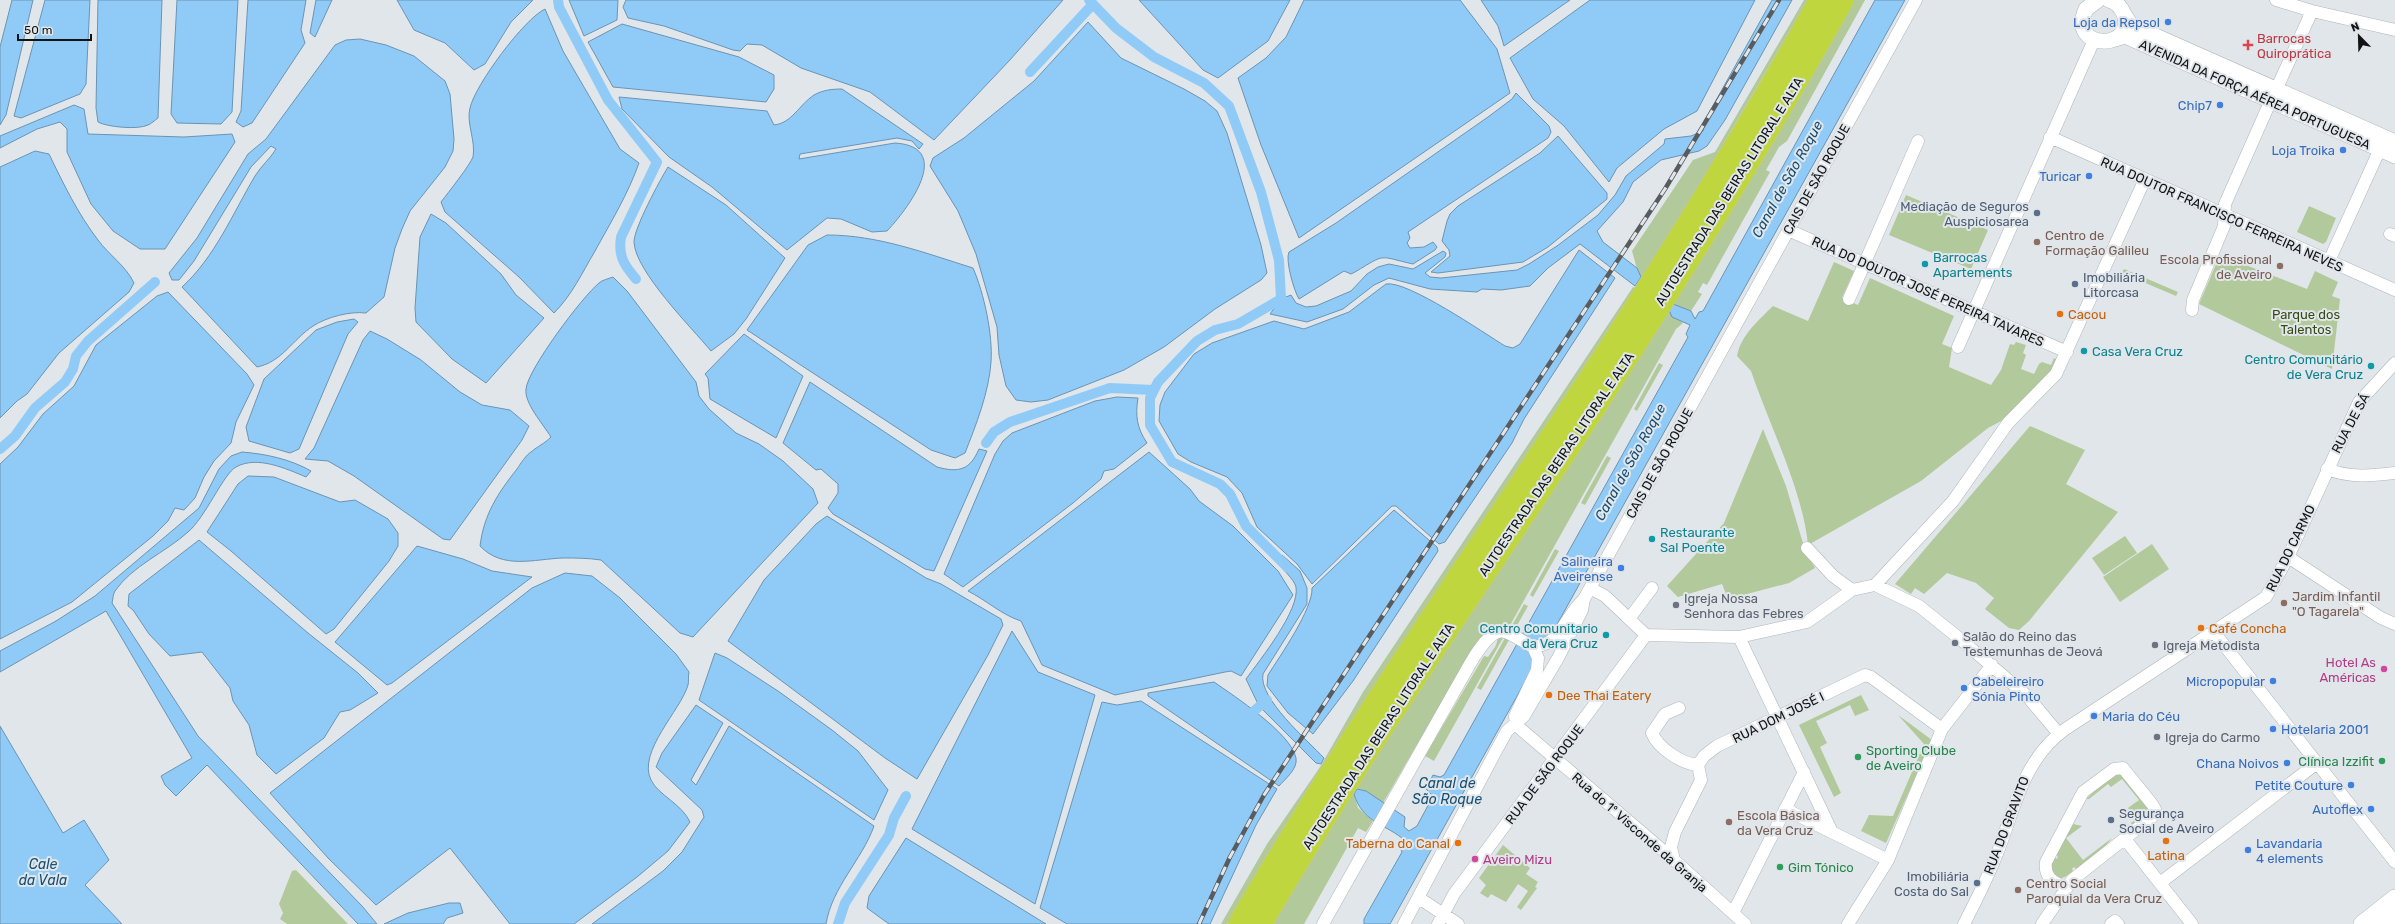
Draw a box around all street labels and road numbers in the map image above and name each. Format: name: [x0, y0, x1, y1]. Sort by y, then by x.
street label: AVENIDA DA FORÇA AÉREA PORTUGUESA: [2137, 36, 2373, 153]
street label: AUTOESTRADA DAS BEIRAS LITORAL E ALTA: [1652, 74, 1807, 308]
street label: CAIS DE SÃO ROQUE: [1780, 121, 1853, 237]
street label: RUA DOUTOR FRANCISCO FERREIRA NEVES: [2098, 154, 2345, 275]
street label: RUA DO DOUTOR JOSÉ PEREIRA TAVARES: [1809, 233, 2046, 350]
street label: AUTOESTRADA DAS BEIRAS LITORAL E ALTA: [1476, 349, 1637, 579]
street label: RUA DE SÁ: [2328, 390, 2373, 456]
street label: CAIS DE SÃO ROQUE: [1623, 405, 1696, 521]
street label: RUA DO CARMO: [2263, 502, 2318, 594]
street label: AUTOESTRADA DAS BEIRAS LITORAL E ALTA: [1299, 620, 1458, 852]
street label: RUA DOM JOSÉ I: [1730, 689, 1826, 746]
street label: RUA DE SÃO ROQUE: [1502, 722, 1587, 827]
street label: Rua do 1º Visconde da Granja: [1569, 769, 1710, 895]
street label: RUA DO GRAVITO: [1981, 774, 2032, 876]

